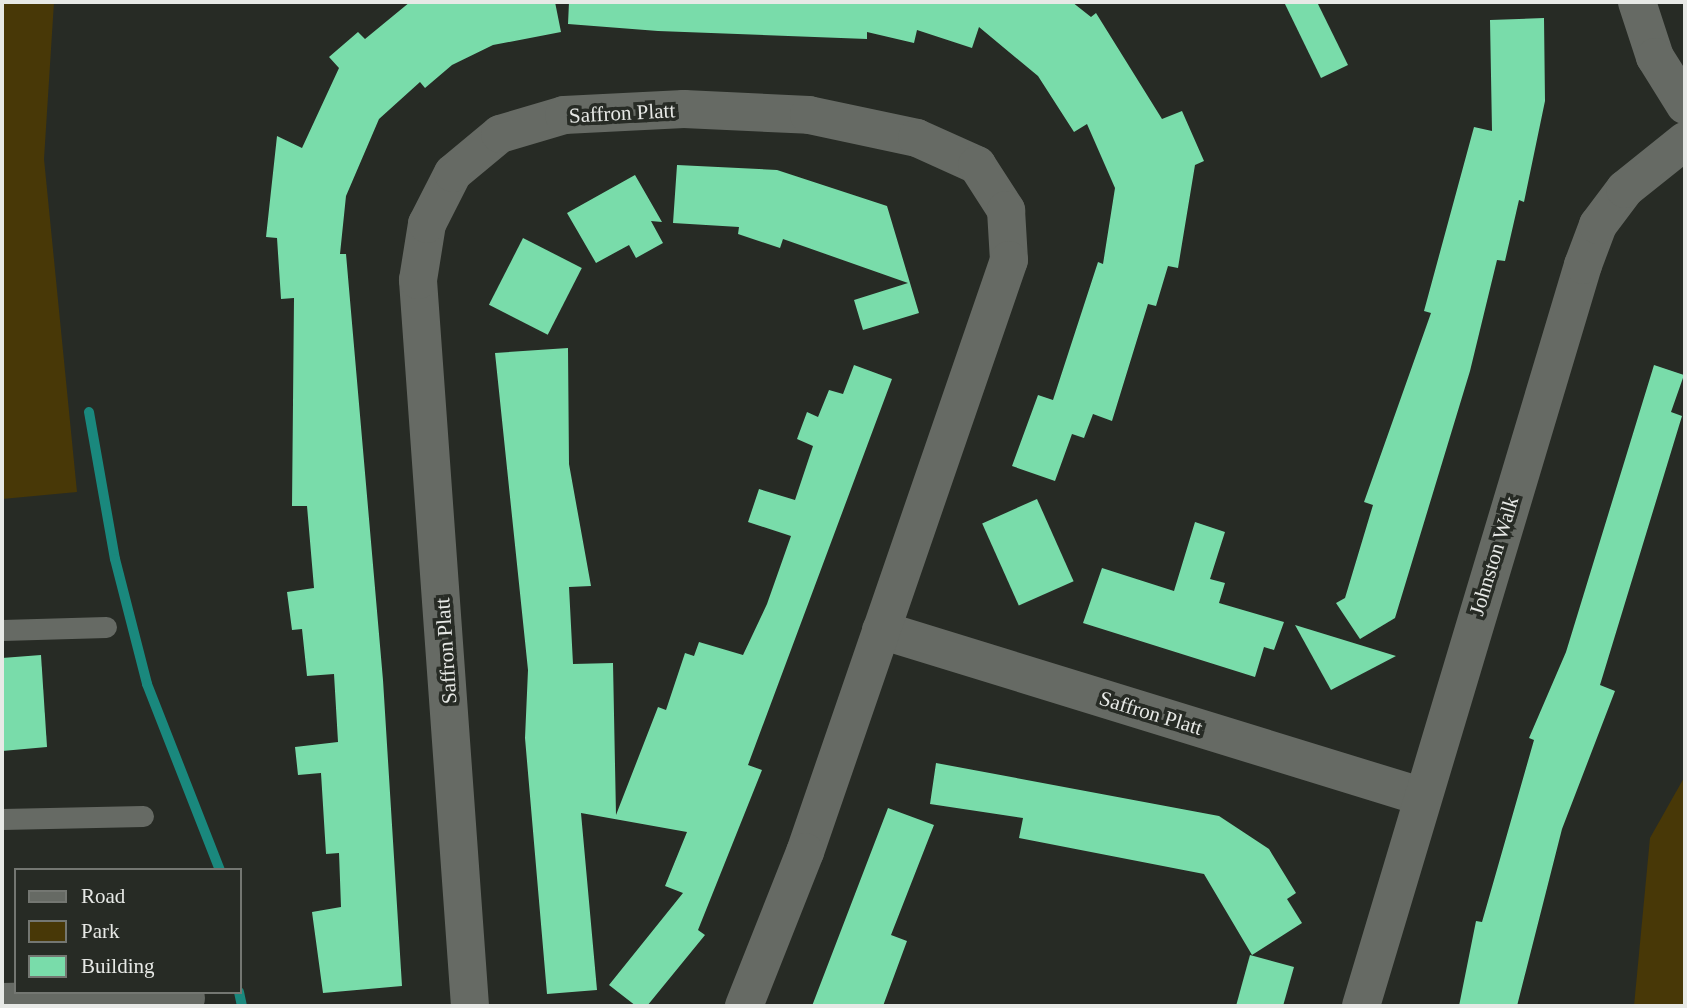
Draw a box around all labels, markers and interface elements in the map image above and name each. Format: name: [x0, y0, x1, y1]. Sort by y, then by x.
street label: Saffron Platt: [568, 98, 676, 128]
street label: Johnston Walk: [1464, 493, 1524, 619]
street label: Saffron Platt: [430, 597, 462, 705]
street label: Saffron Platt: [1096, 685, 1206, 741]
legend: [14, 868, 242, 994]
text: Road: [81, 884, 125, 908]
text: Park: [81, 919, 120, 943]
text: Building: [81, 954, 155, 978]

